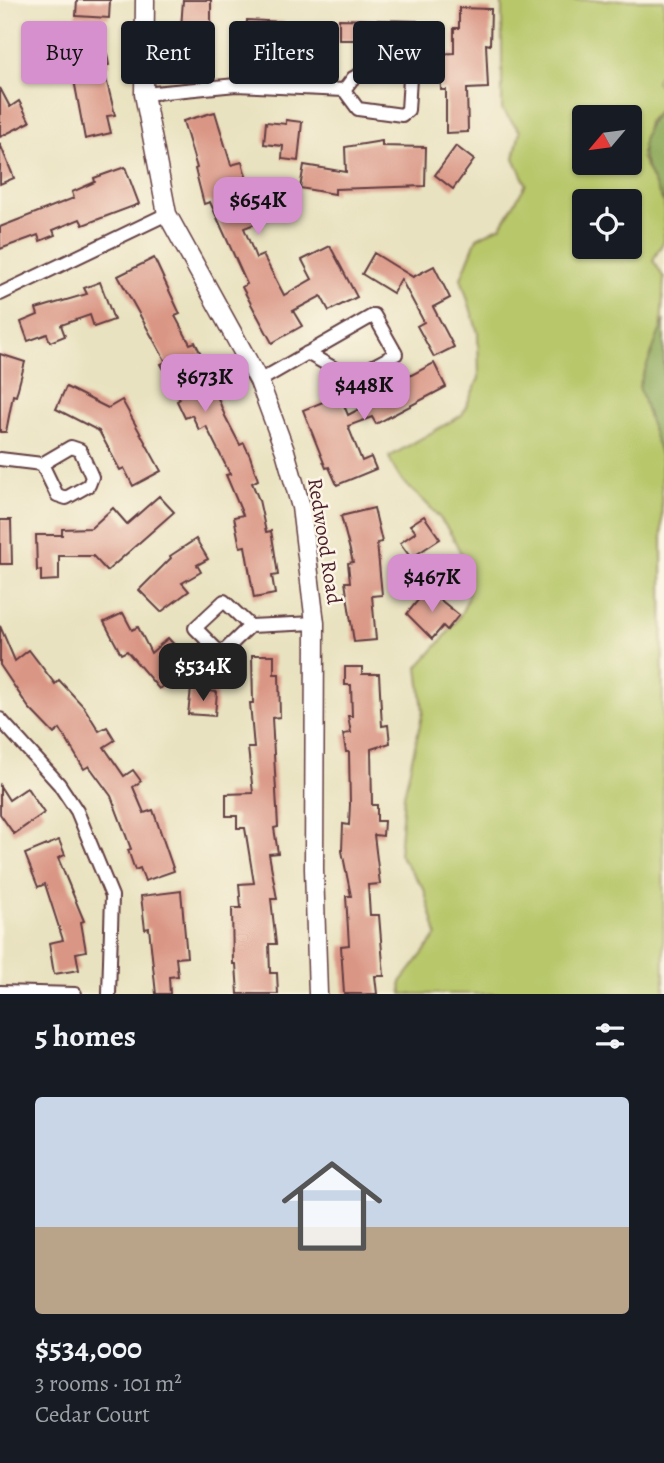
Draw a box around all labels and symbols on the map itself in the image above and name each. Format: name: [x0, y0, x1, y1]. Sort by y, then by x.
north arrow: [572, 105, 642, 175]
pin: $654K: [209, 177, 307, 237]
pin: $673K: [156, 354, 254, 414]
pin: $448K: [315, 362, 413, 422]
street label: Redwood Road: [301, 476, 349, 607]
pin: $467K: [383, 554, 481, 614]
pin: $534K: [154, 644, 252, 703]

